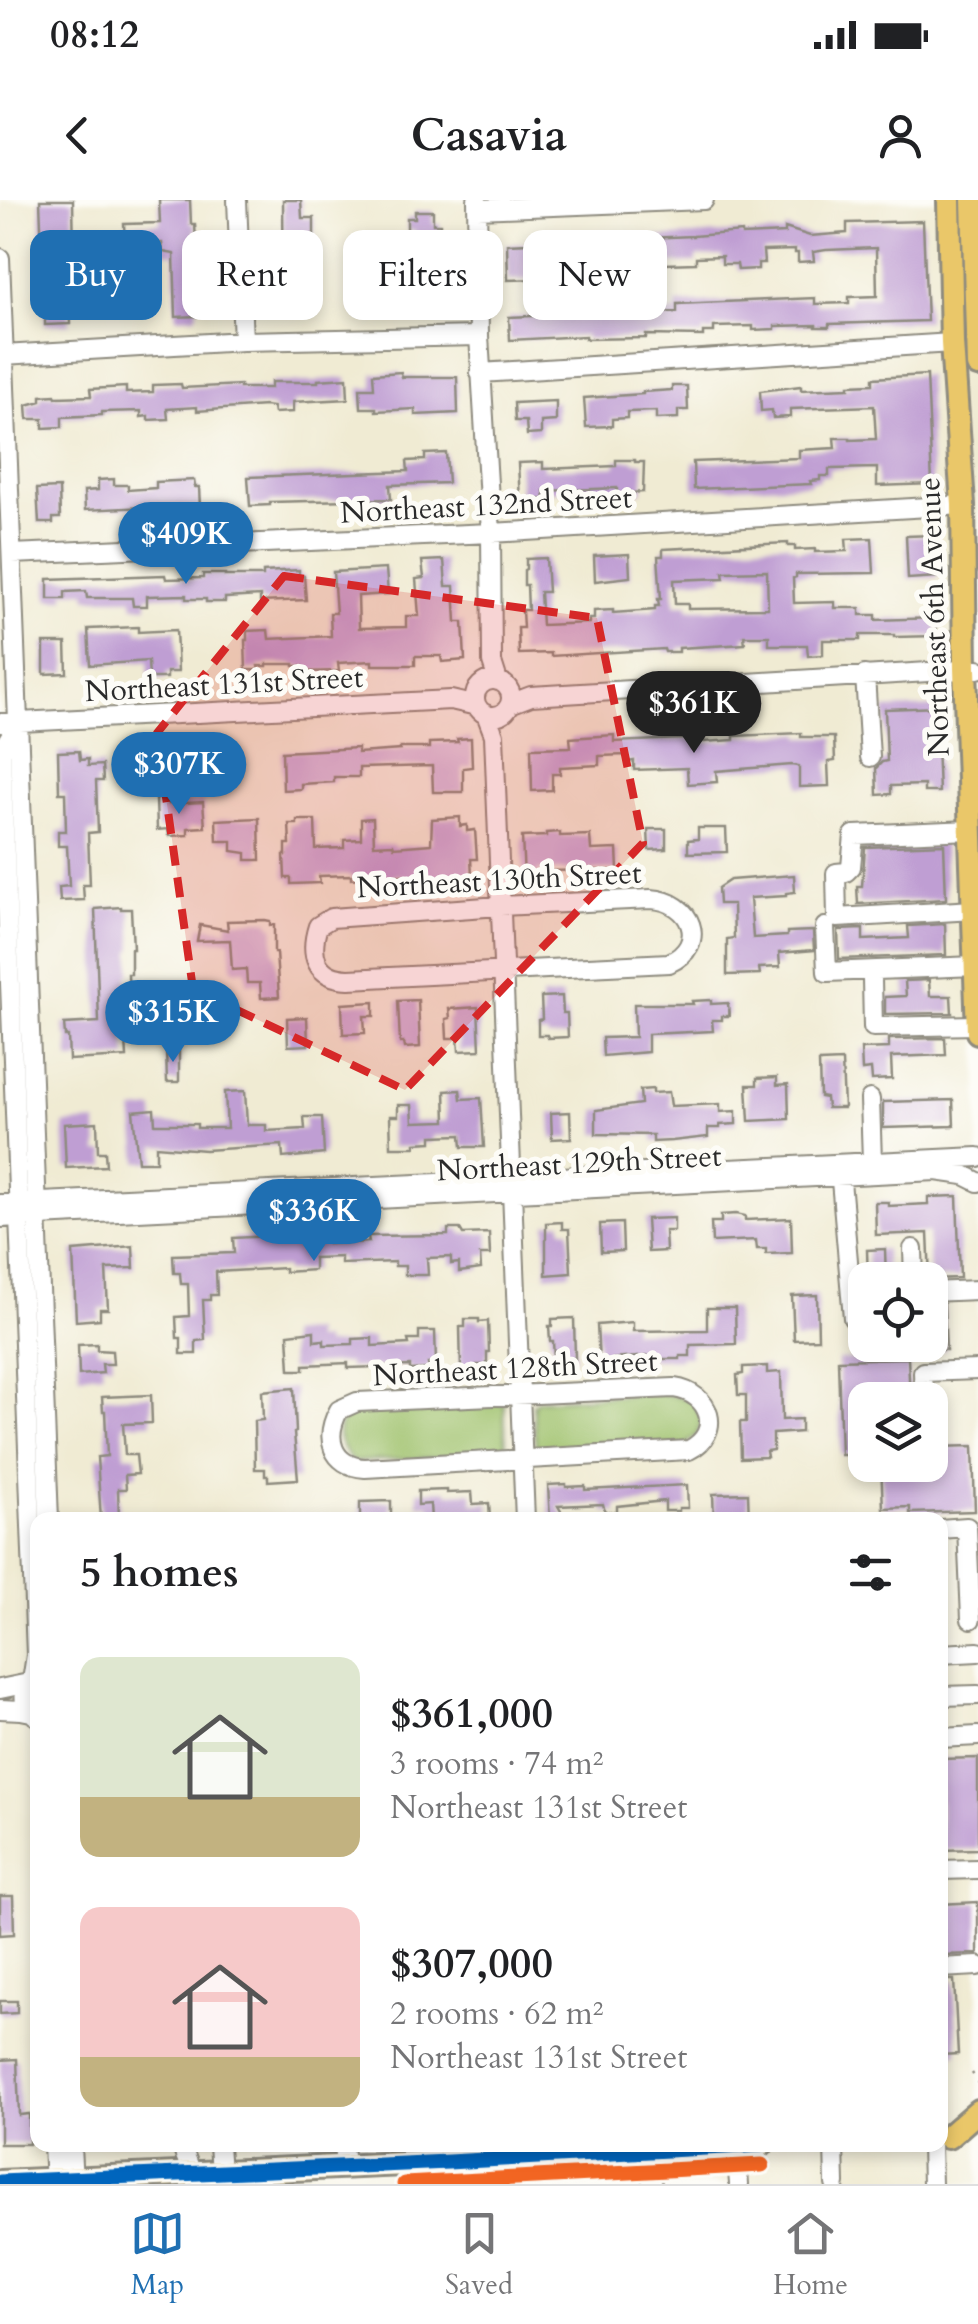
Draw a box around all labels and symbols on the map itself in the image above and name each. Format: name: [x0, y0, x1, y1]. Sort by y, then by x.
street label: Northeast 132nd Street: [339, 477, 634, 534]
street label: Northeast 6th Avenue: [909, 477, 960, 757]
pin: $409K: [116, 502, 256, 587]
street label: Northeast 131st Street: [84, 657, 365, 712]
pin: $361K: [624, 671, 764, 756]
pin: $307K: [109, 732, 249, 817]
street label: Northeast 130th Street: [356, 853, 643, 908]
pin: $315K: [103, 980, 243, 1065]
street label: Northeast 129th Street: [436, 1136, 723, 1191]
pin: $336K: [244, 1179, 384, 1264]
street label: Northeast 128th Street: [372, 1341, 659, 1396]

